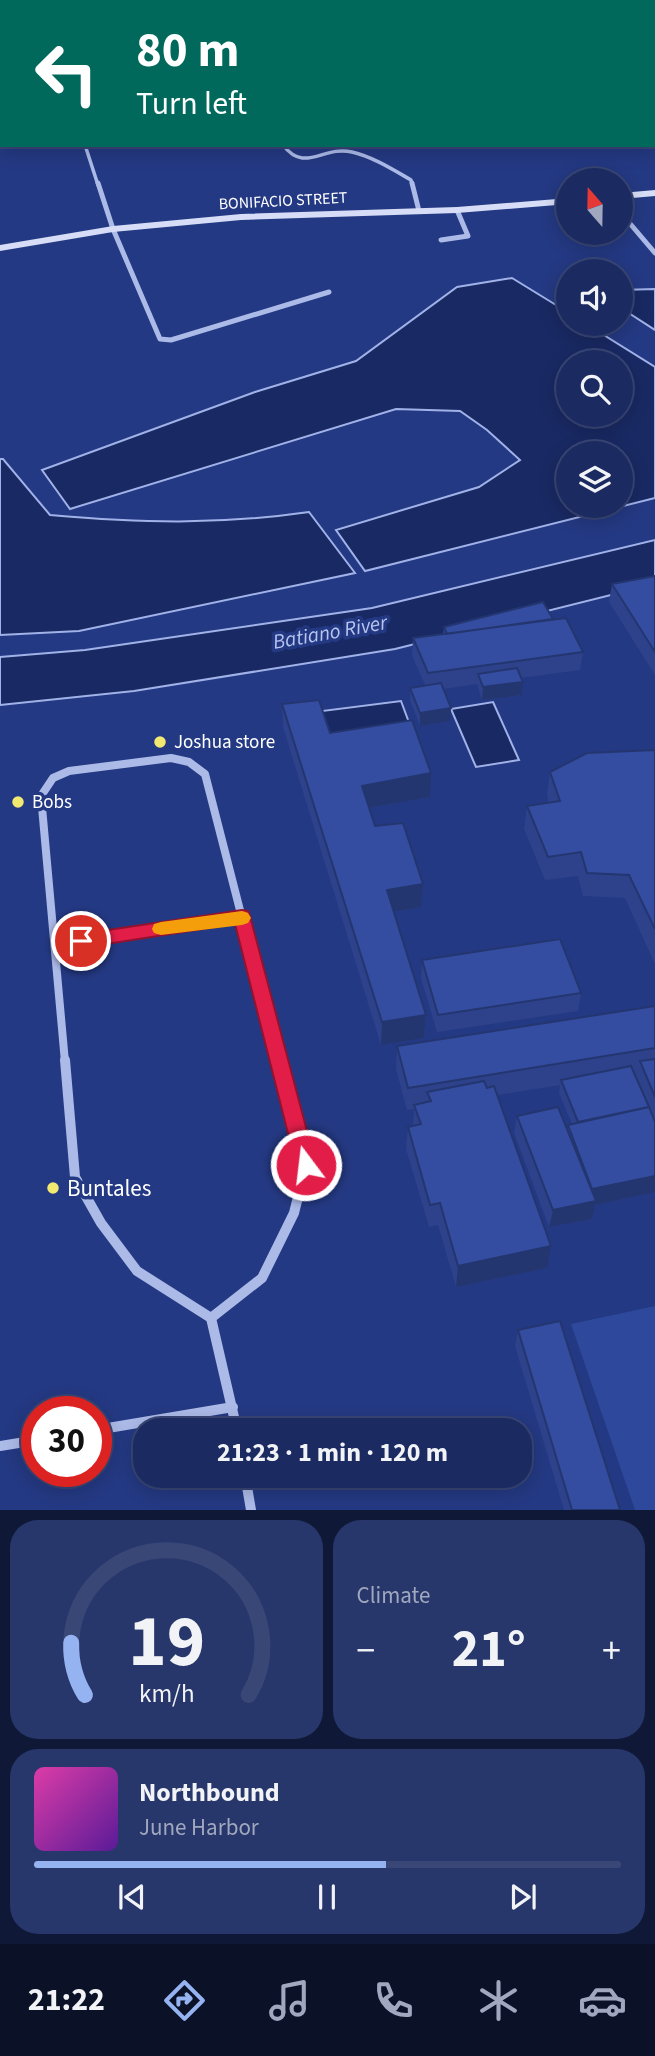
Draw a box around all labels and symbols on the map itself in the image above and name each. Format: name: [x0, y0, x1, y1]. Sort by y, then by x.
north arrow: [556, 168, 634, 245]
street label: BONIFACIO STREET: [218, 187, 348, 215]
water label: Batiano River: [271, 607, 390, 657]
place label: Joshua store: [174, 729, 275, 756]
marker: Joshua store: [152, 734, 168, 750]
place label: Bobs: [32, 789, 72, 816]
marker: Bobs: [10, 794, 26, 810]
pin: [51, 911, 111, 971]
position arrow: [269, 1128, 343, 1202]
place label: Buntales: [67, 1172, 151, 1205]
marker: Buntales: [45, 1180, 61, 1196]
speed limit sign: 30: [21, 1396, 112, 1487]

